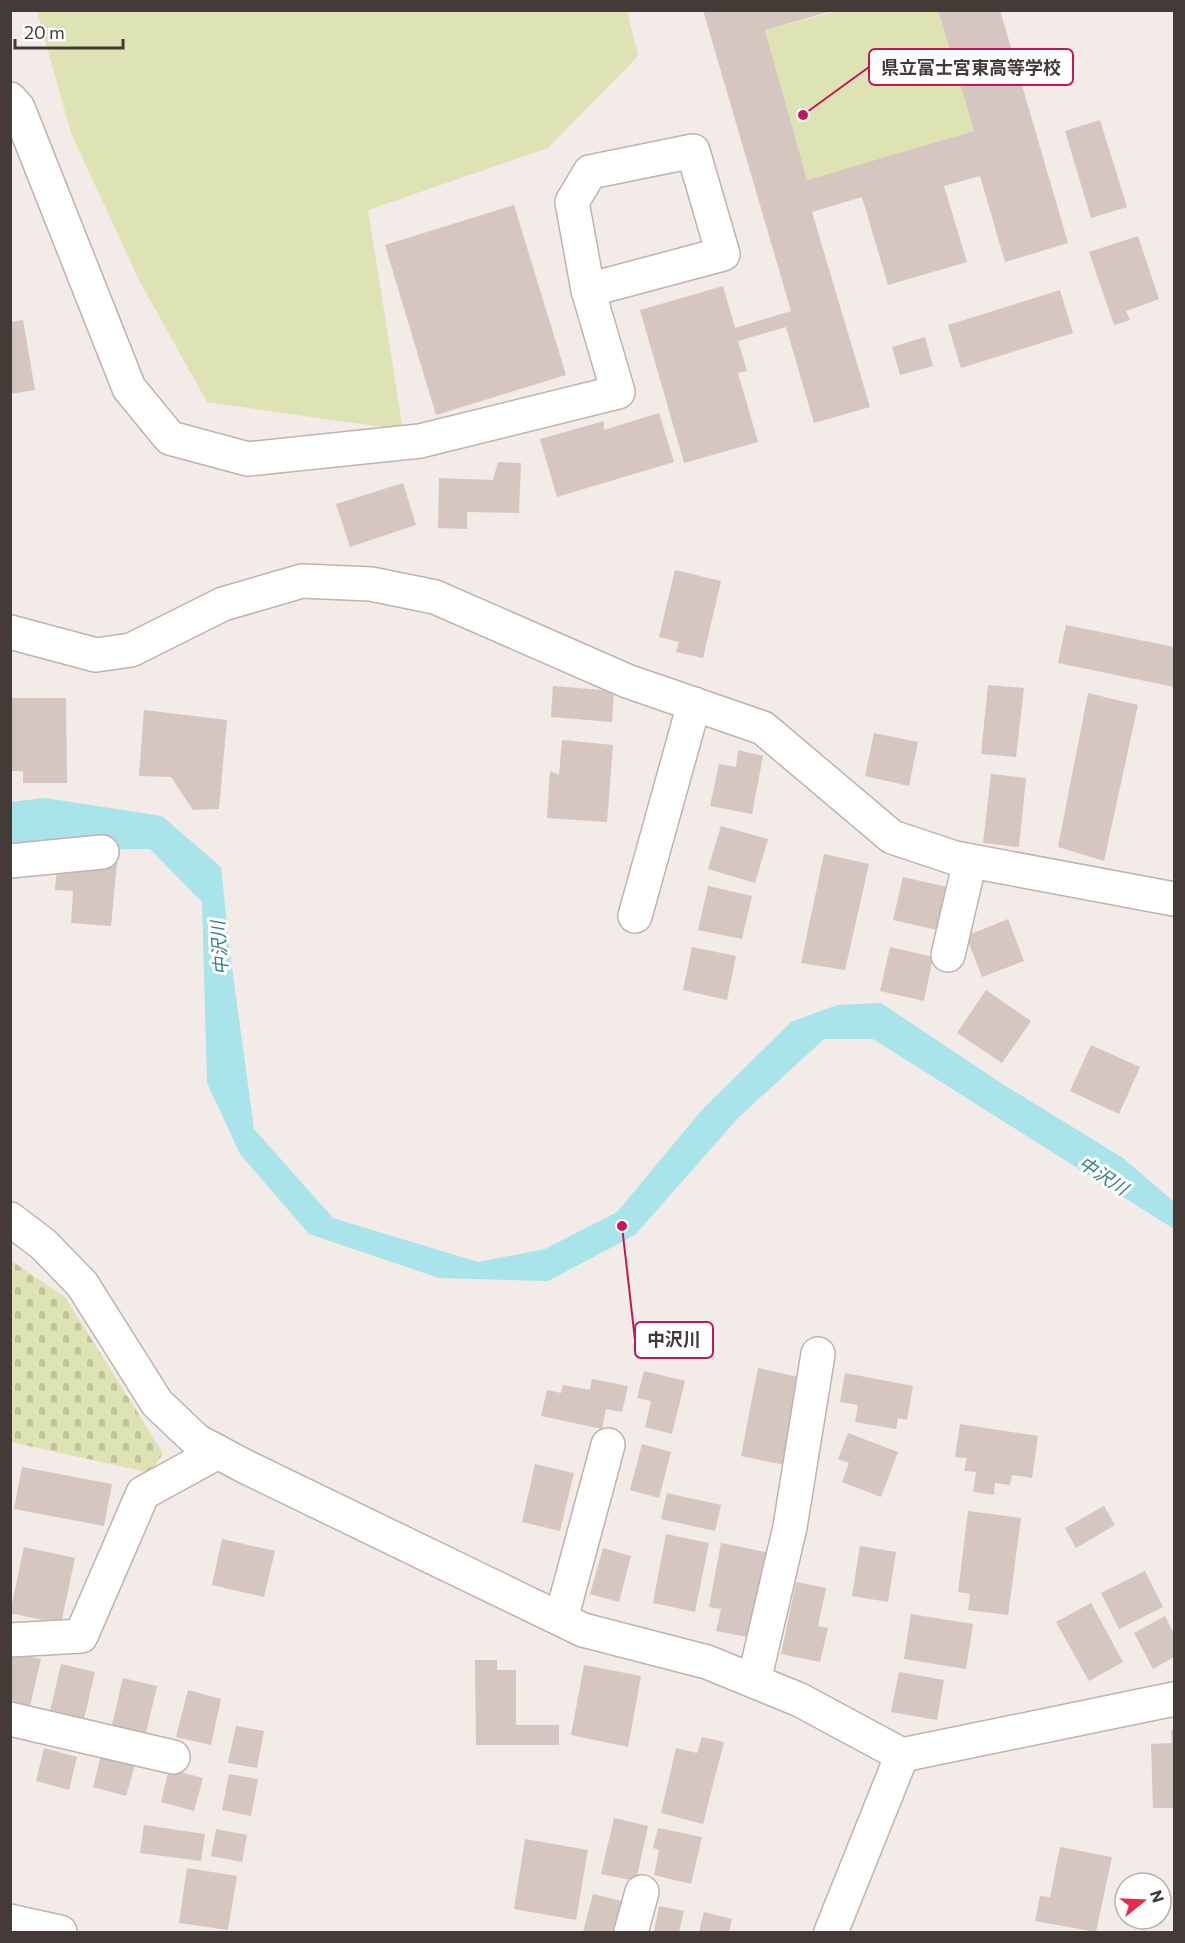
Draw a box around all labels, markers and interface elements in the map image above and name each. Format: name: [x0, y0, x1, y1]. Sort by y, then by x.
scale bar: [15, 12, 123, 50]
text: 20 m: [24, 21, 65, 43]
callout: 県立富士宮東高等学校: [869, 49, 1073, 85]
text: 県立富士宮東高等学校: [881, 56, 1061, 78]
water label: 中沢川: [206, 918, 232, 976]
water label: 中沢川: [1075, 1151, 1134, 1200]
callout: 中沢川: [635, 1322, 713, 1358]
text: 中沢川: [647, 1328, 701, 1350]
north arrow: [1113, 1871, 1173, 1931]
text: N: [1147, 1888, 1169, 1905]

